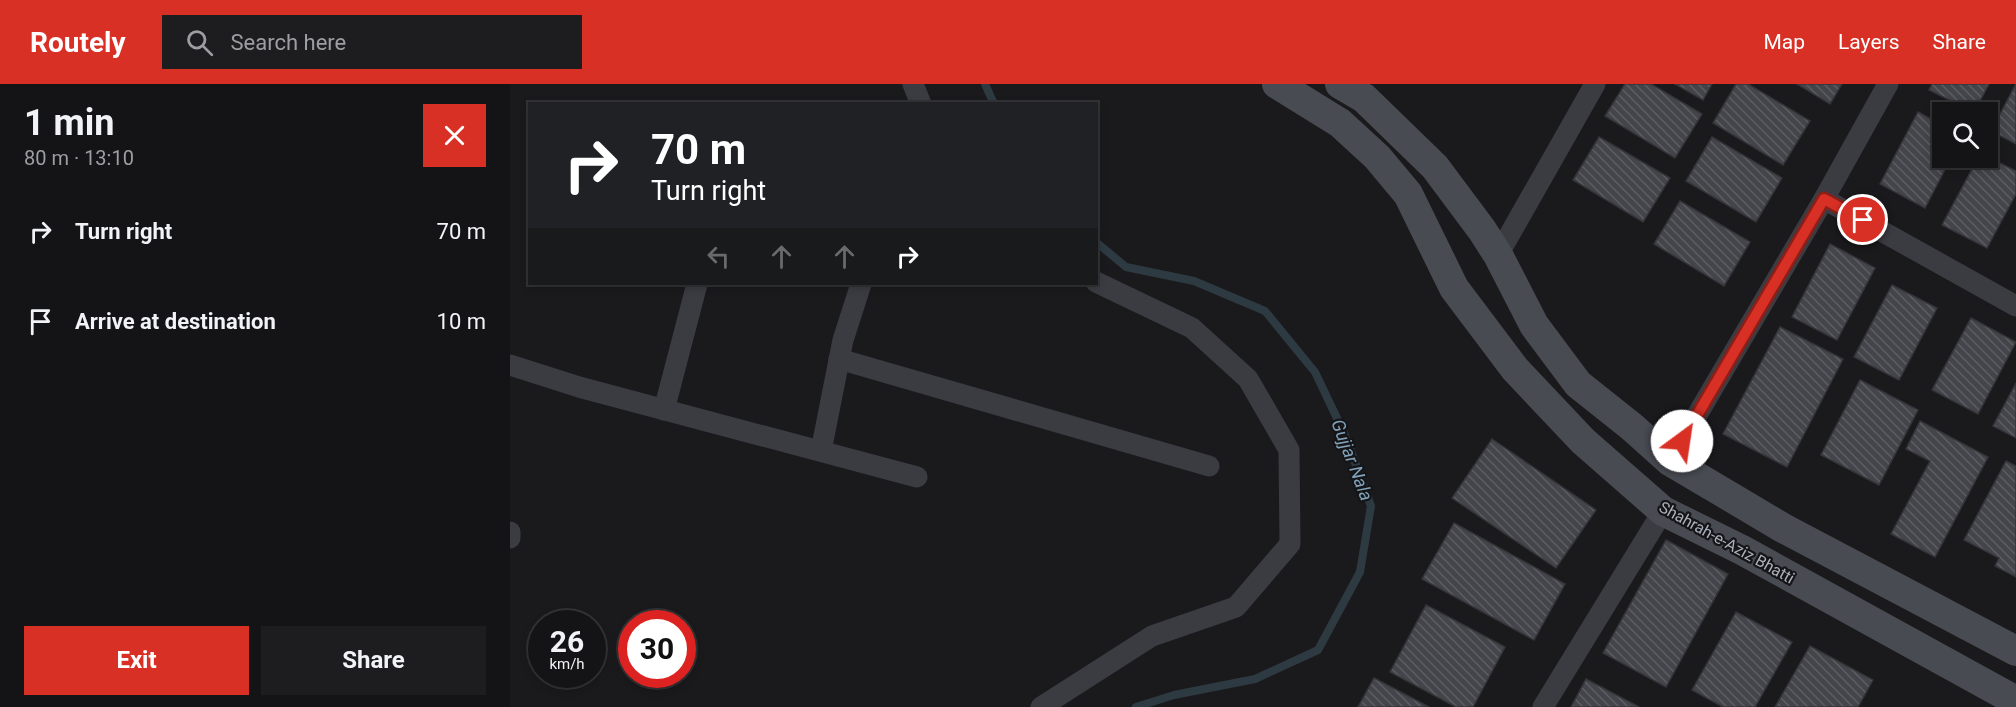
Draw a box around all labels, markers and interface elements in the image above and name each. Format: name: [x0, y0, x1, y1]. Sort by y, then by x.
search box: [162, 15, 582, 69]
text: Routely: [30, 26, 126, 59]
icon: search: [183, 26, 216, 59]
text: Search here: [231, 30, 346, 55]
text: Map: [1763, 30, 1805, 54]
text: Layers: [1838, 30, 1899, 54]
text: Share: [1932, 30, 1986, 54]
text: 1 min: [24, 102, 115, 144]
map controls: [1932, 102, 1998, 168]
button: search: [1932, 102, 1998, 168]
button: close: [423, 104, 486, 167]
text: 70 m: [651, 125, 746, 174]
icon: right: [552, 126, 630, 204]
text: 80 m · 13:10: [24, 146, 134, 170]
text: Turn right: [651, 175, 766, 207]
pin: [1837, 194, 1888, 245]
icon: arrive: [1846, 203, 1879, 236]
icon: right: [24, 215, 57, 248]
text: Turn right: [75, 219, 172, 244]
text: 70 m: [437, 219, 486, 244]
icon: left: [702, 240, 735, 273]
icon: ahead: [765, 240, 798, 273]
icon: ahead: [828, 240, 861, 273]
icon: right: [891, 240, 924, 273]
icon: arrive: [24, 305, 57, 338]
text: Arrive at destination: [75, 309, 276, 334]
text: 10 m: [437, 309, 486, 334]
position arrow: [1650, 409, 1714, 473]
water label: Gujjar Nala: [1327, 416, 1378, 503]
street label: Shahrah-e-Aziz Bhatti: [1656, 497, 1798, 588]
speed limit sign: 30: [618, 610, 696, 688]
text: 26: [550, 624, 584, 659]
button: Exit: [24, 626, 249, 695]
button: Share: [261, 626, 486, 695]
text: km/h: [549, 655, 585, 673]

